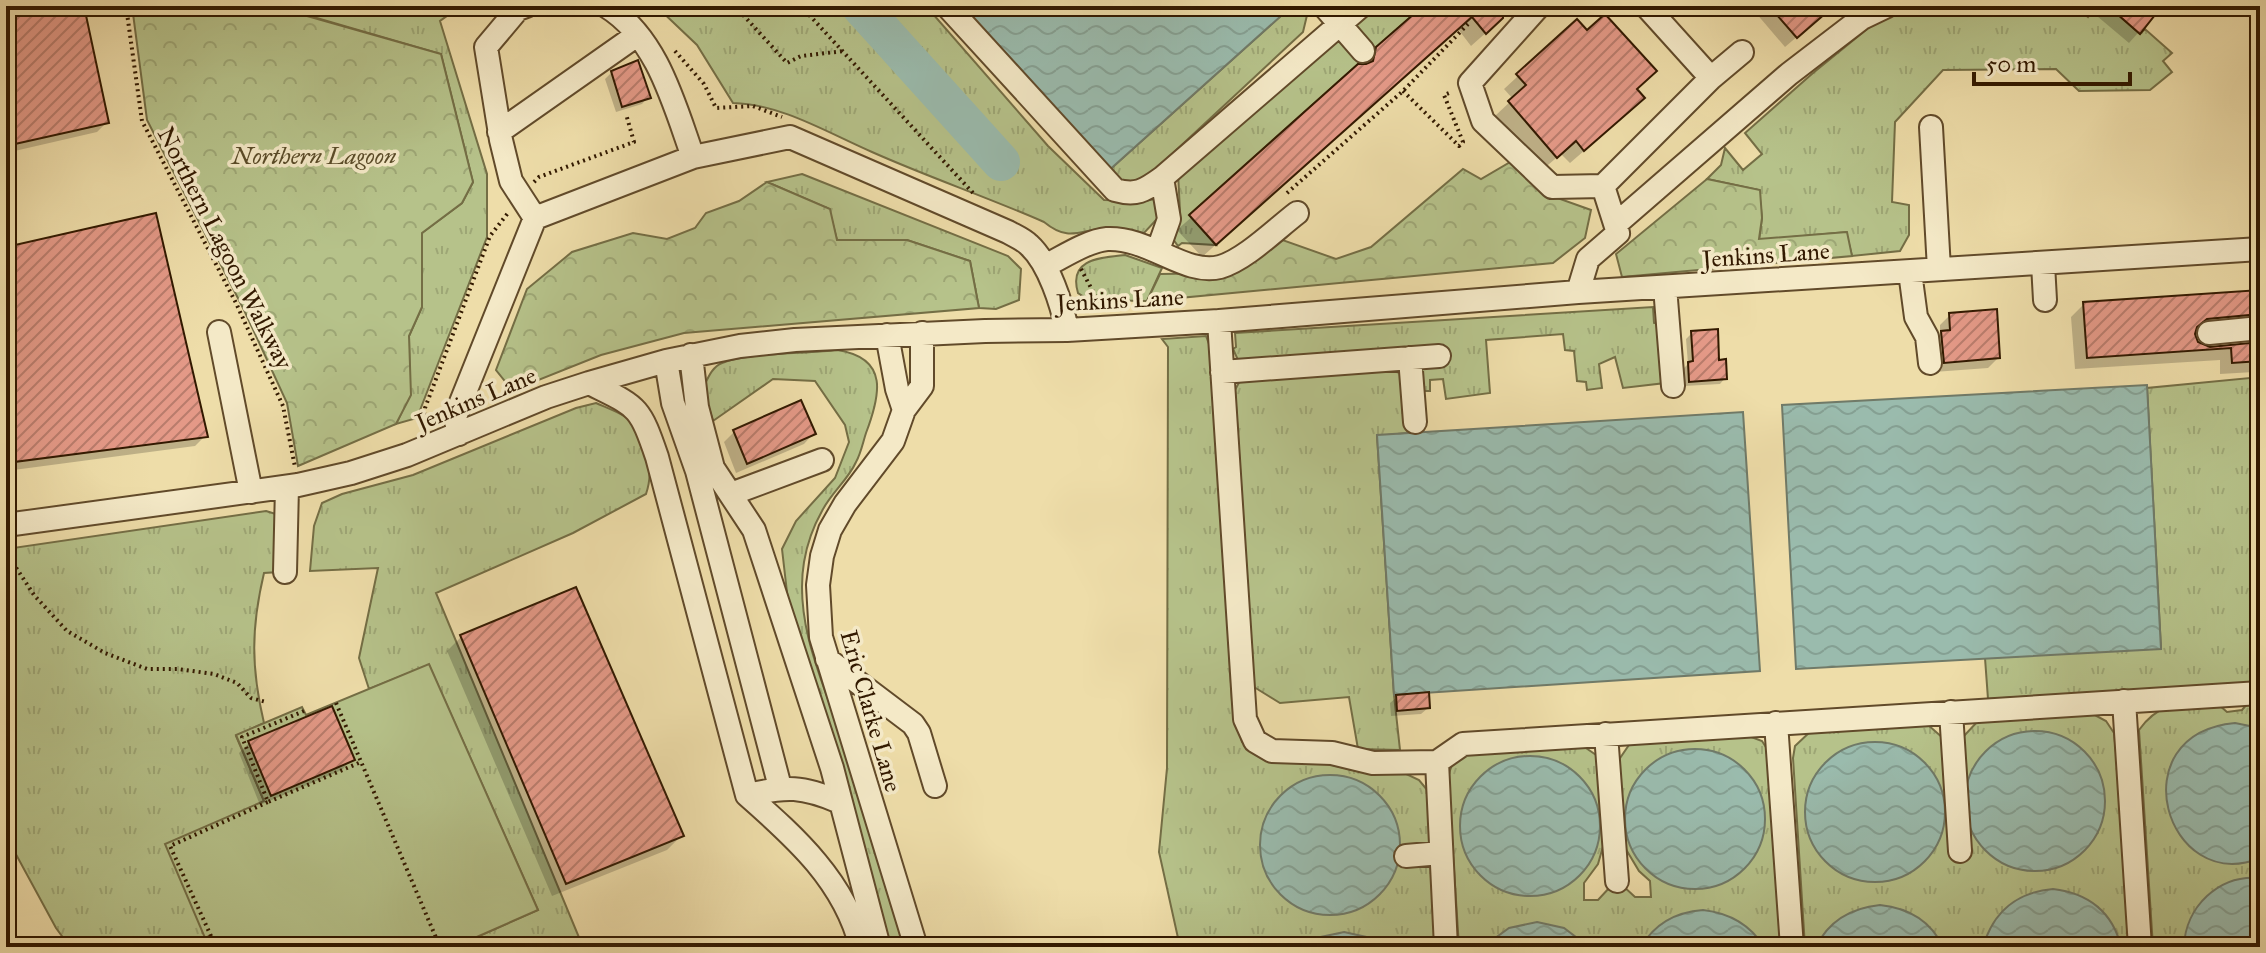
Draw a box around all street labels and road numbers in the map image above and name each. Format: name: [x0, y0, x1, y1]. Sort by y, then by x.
street label: Northern Lagoon Walkway: [151, 122, 300, 375]
street label: Jenkins Lane: [1698, 236, 1831, 275]
street label: Jenkins Lane: [1052, 282, 1185, 318]
street label: Jenkins Lane: [409, 360, 541, 439]
street label: Eric Clarke Lane: [834, 627, 908, 795]

